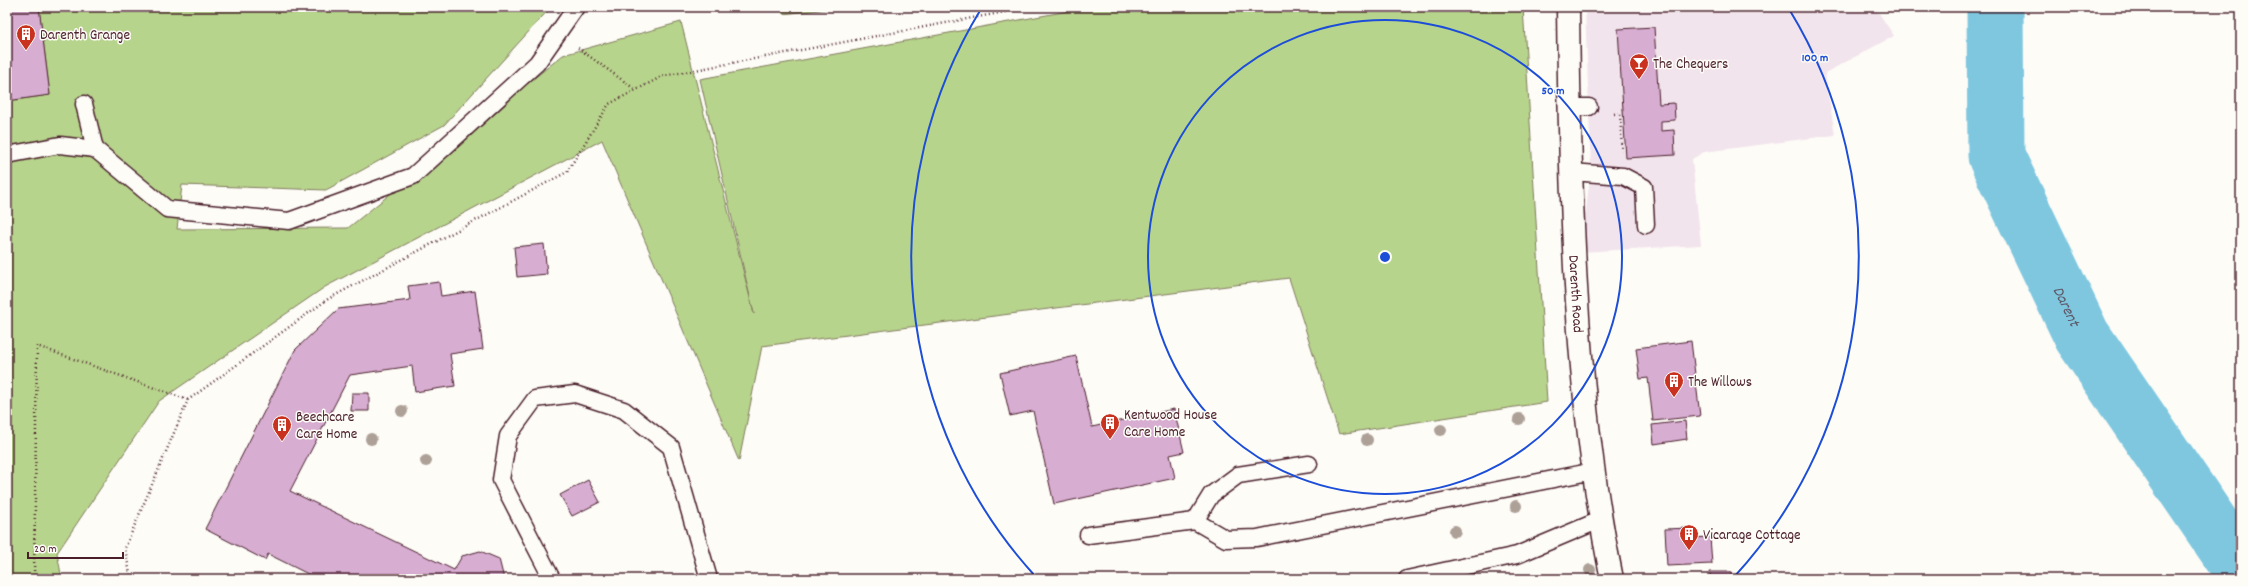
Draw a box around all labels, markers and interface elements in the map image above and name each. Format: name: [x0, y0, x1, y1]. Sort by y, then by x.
building icon: Darenth Grange: [15, 23, 37, 51]
place label: Darenth Grange: [40, 25, 130, 47]
text: 100 m: [1802, 50, 1828, 67]
bar icon: The Chequers: [1628, 52, 1650, 80]
place label: The Chequers: [1653, 54, 1728, 76]
text: 50 m: [1541, 83, 1565, 100]
centre of rings: [1378, 250, 1392, 264]
street label: Darenth Road: [1561, 255, 1588, 334]
water label: Darent: [2046, 283, 2086, 333]
building icon: The Willows: [1663, 370, 1685, 398]
place label: The Willows: [1688, 372, 1752, 394]
place label: Kentwood House Care Home: [1124, 405, 1218, 444]
place label: Beechcare Care Home: [296, 407, 358, 446]
building icon: Kentwood House Care Home: [1099, 412, 1121, 440]
building icon: Beechcare Care Home: [271, 414, 293, 442]
building icon: Vicarage Cottage: [1678, 523, 1700, 551]
place label: Vicarage Cottage: [1703, 525, 1801, 547]
scale bar: [28, 534, 123, 560]
text: 20 m: [34, 541, 57, 558]

